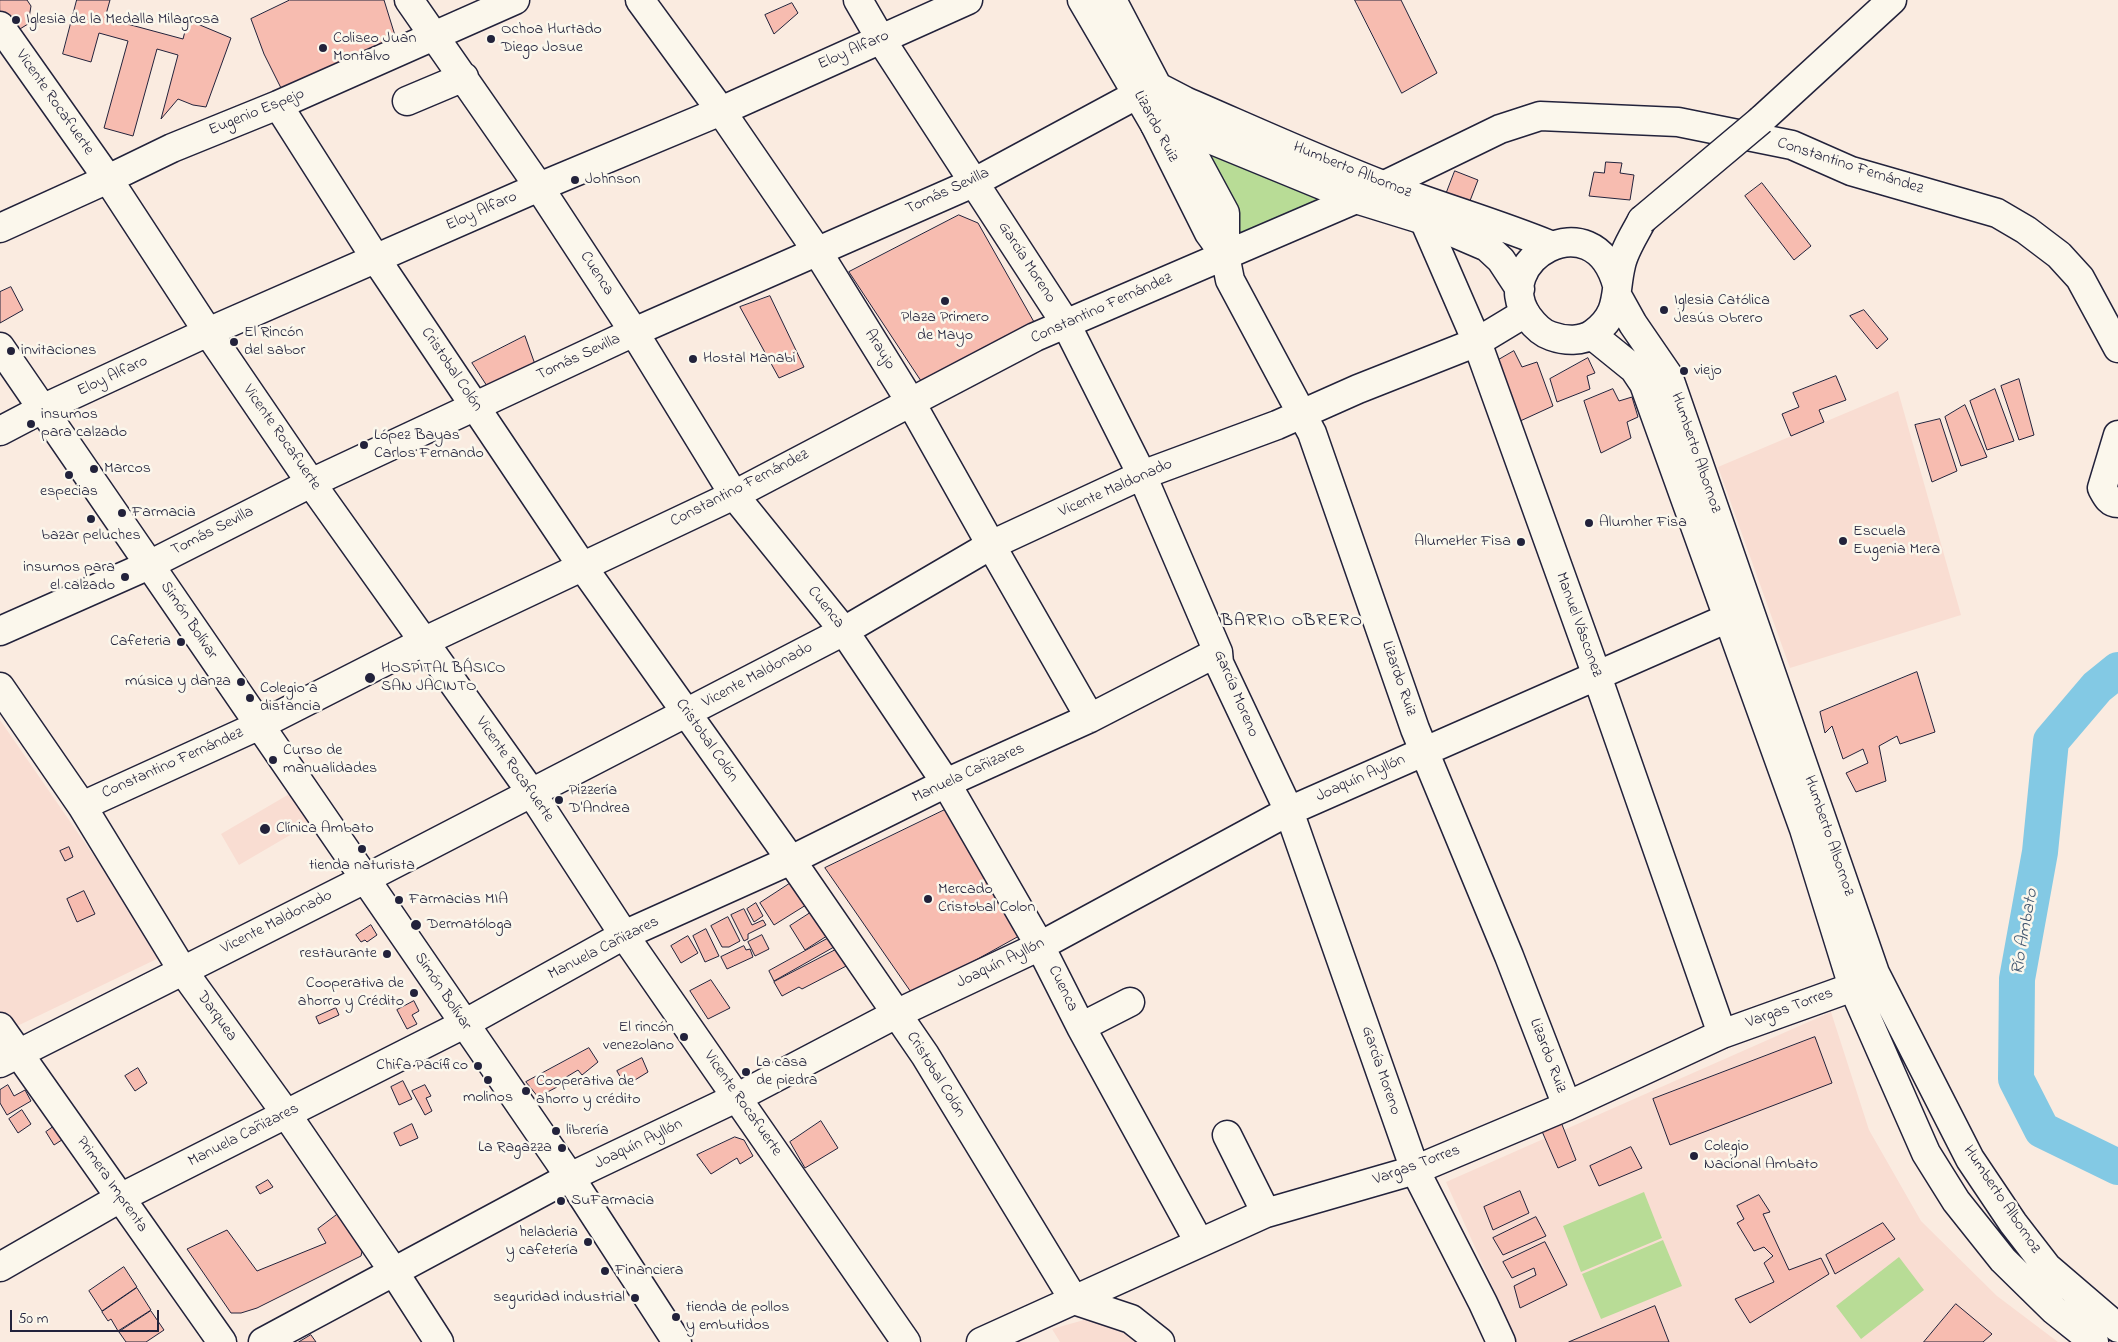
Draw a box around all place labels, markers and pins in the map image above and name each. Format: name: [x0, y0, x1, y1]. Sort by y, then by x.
place label: Iglesia de la Medalla Milagrosa: [26, 10, 219, 30]
marker: Iglesia de la Medalla Milagrosa: [10, 14, 22, 26]
place label: Ochoa Hurtado Diego Josue: [501, 20, 602, 58]
place label: Coliseo Juan Montalvo: [333, 29, 416, 67]
marker: Ochoa Hurtado Diego Josue: [485, 33, 497, 45]
marker: Coliseo Juan Montalvo: [317, 42, 329, 54]
place label: Johnson: [585, 170, 640, 190]
marker: Johnson: [569, 174, 581, 186]
place label: Iglesia Católica Jesús Obrero: [1674, 291, 1770, 329]
marker: Plaza Primero de Mayo: [939, 295, 951, 307]
marker: Iglesia Católica Jesús Obrero: [1658, 304, 1670, 316]
place label: Plaza Primero de Mayo: [901, 308, 989, 346]
place label: El Rincón del sabor: [244, 323, 305, 361]
marker: El Rincón del sabor: [228, 336, 240, 348]
place label: invitaciones: [21, 341, 96, 361]
marker: invitaciones: [5, 345, 17, 357]
place label: Hostal Manabi: [703, 349, 796, 369]
marker: Hostal Manabi: [687, 353, 699, 365]
place label: viejo: [1694, 361, 1722, 381]
marker: viejo: [1678, 365, 1690, 377]
place label: insumos para calzado: [41, 405, 127, 443]
marker: insumos para calzado: [25, 418, 37, 430]
place label: López Bayas Carlos Fernando: [374, 426, 484, 464]
marker: López Bayas Carlos Fernando: [358, 439, 370, 451]
place label: Marcos: [104, 459, 151, 479]
marker: Marcos: [88, 463, 100, 475]
marker: especias: [63, 469, 75, 481]
place label: especias: [40, 482, 98, 502]
place label: Farmacia: [132, 503, 196, 523]
marker: Farmacia: [116, 507, 128, 519]
marker: bazar peluches: [85, 513, 97, 525]
place label: Alumher Fisa: [1599, 513, 1687, 533]
marker: Alumher Fisa: [1583, 517, 1595, 529]
place label: Escuela Eugenia Mera: [1853, 522, 1940, 560]
place label: bazar peluches: [41, 526, 141, 546]
place label: AlumeHer Fisa: [1414, 532, 1511, 552]
marker: Escuela Eugenia Mera: [1837, 535, 1849, 547]
marker: AlumeHer Fisa: [1515, 536, 1527, 548]
place label: insumos para el calzado: [23, 558, 115, 596]
marker: insumos para el calzado: [119, 571, 131, 583]
place label: Cafeteria: [110, 632, 171, 652]
marker: Cafeteria: [175, 636, 187, 648]
place label: HOSPITAL BÁSICO SAN JACINTO: [381, 659, 506, 697]
marker: HOSPITAL BÁSICO SAN JACINTO: [363, 671, 377, 685]
place label: música y danza: [125, 672, 231, 692]
marker: música y danza: [235, 676, 247, 688]
place label: Colegio a distancia: [260, 679, 321, 717]
marker: Colegio a distancia: [244, 692, 256, 704]
place label: Curso de manualidades: [283, 741, 377, 779]
marker: Curso de manualidades: [267, 754, 279, 766]
place label: Pizzería D'Andrea: [569, 781, 630, 819]
marker: Pizzería D'Andrea: [553, 794, 565, 806]
place label: Clínica Ambato: [276, 819, 374, 839]
marker: Clínica Ambato: [258, 822, 272, 836]
marker: tienda naturista: [356, 843, 368, 855]
place label: tienda naturista: [309, 856, 415, 876]
place label: Mercado Cristobal Colon: [938, 880, 1035, 918]
place label: Farmacias MIA: [409, 890, 508, 910]
marker: Mercado Cristobal Colon: [922, 893, 934, 905]
marker: Farmacias MIA: [393, 894, 405, 906]
place label: Dermatóloga: [427, 915, 512, 935]
marker: Dermatóloga: [409, 918, 423, 932]
place label: restaurante: [300, 944, 377, 964]
marker: restaurante: [381, 948, 393, 960]
place label: Cooperativa de ahorro y Crédito: [298, 974, 404, 1012]
marker: Cooperativa de ahorro y Crédito: [408, 987, 420, 999]
place label: El rincón venezolano: [603, 1018, 674, 1056]
marker: El rincón venezolano: [678, 1031, 690, 1043]
place label: La casa de piedra: [756, 1053, 818, 1091]
place label: Chifa Pacífico: [376, 1056, 468, 1076]
marker: Chifa Pacífico: [472, 1060, 484, 1072]
marker: La casa de piedra: [740, 1066, 752, 1078]
place label: Cooperativa de ahorro y crédito: [536, 1072, 640, 1110]
marker: molinos: [482, 1074, 494, 1086]
marker: Cooperativa de ahorro y crédito: [520, 1085, 532, 1097]
place label: molinos: [463, 1088, 513, 1108]
place label: librería: [566, 1121, 609, 1141]
marker: librería: [550, 1125, 562, 1137]
place label: Colegio Nacional Ambato: [1704, 1137, 1818, 1175]
place label: La Ragazza: [478, 1138, 552, 1158]
marker: La Ragazza: [556, 1142, 568, 1154]
marker: Colegio Nacional Ambato: [1688, 1150, 1700, 1162]
place label: SuFarmacia: [571, 1191, 654, 1211]
marker: SuFarmacia: [555, 1195, 567, 1207]
place label: heladeria y cafetería: [506, 1223, 578, 1261]
marker: heladeria y cafetería: [582, 1236, 594, 1248]
place label: Financiera: [615, 1261, 683, 1281]
marker: Financiera: [599, 1265, 611, 1277]
place label: seguridad industrial: [493, 1288, 625, 1308]
marker: seguridad industrial: [629, 1292, 641, 1304]
place label: tienda de pollos y embutidos: [686, 1298, 789, 1336]
marker: tienda de pollos y embutidos: [670, 1311, 682, 1323]

